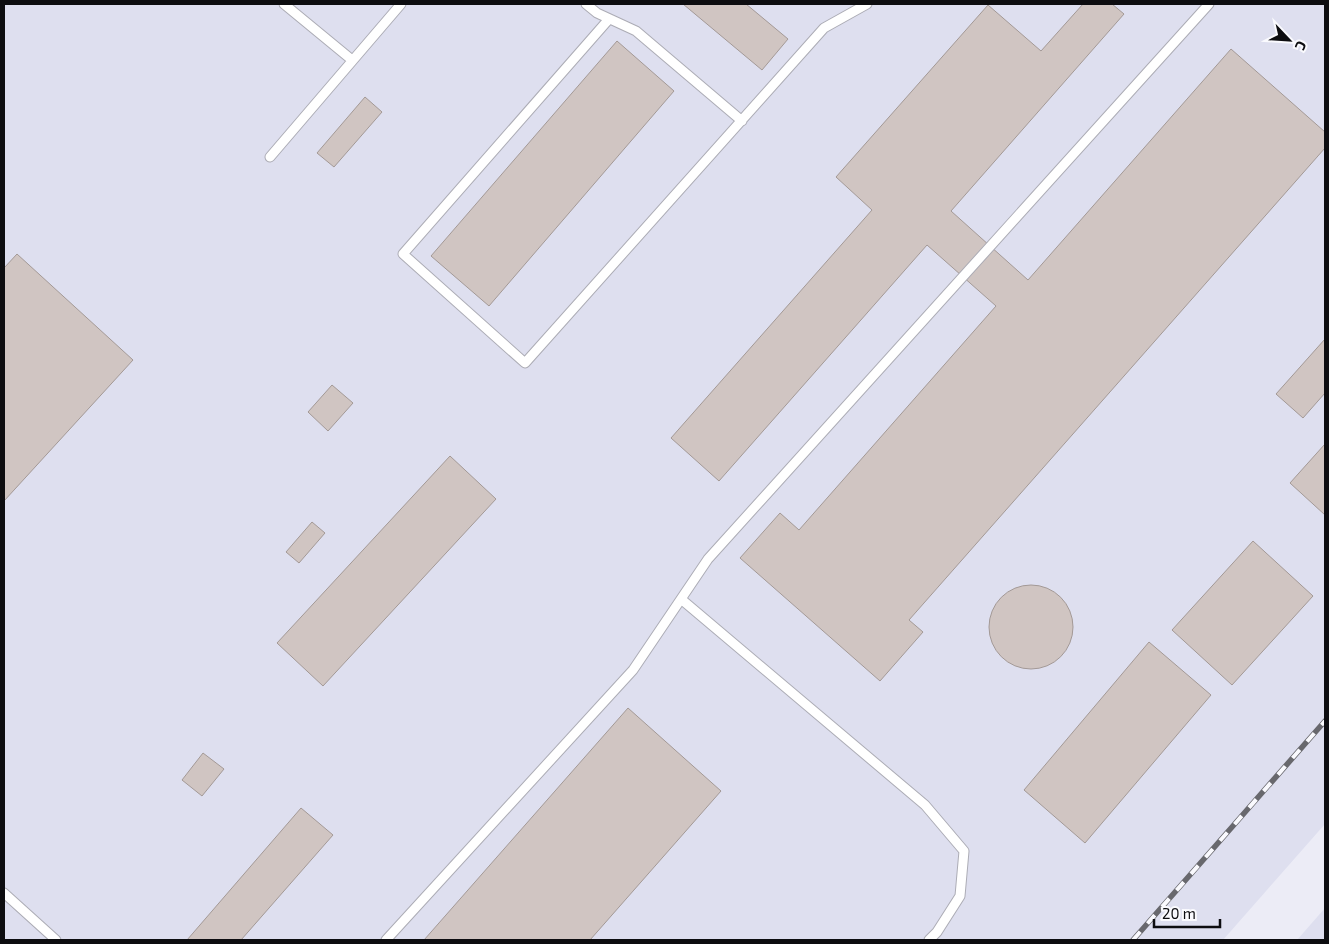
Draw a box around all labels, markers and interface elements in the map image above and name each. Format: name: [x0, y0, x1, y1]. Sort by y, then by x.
north arrow: [1264, 15, 1314, 65]
text: С: [1292, 38, 1311, 53]
scale bar: [1154, 896, 1220, 928]
text: 20 m: [1162, 904, 1196, 922]

